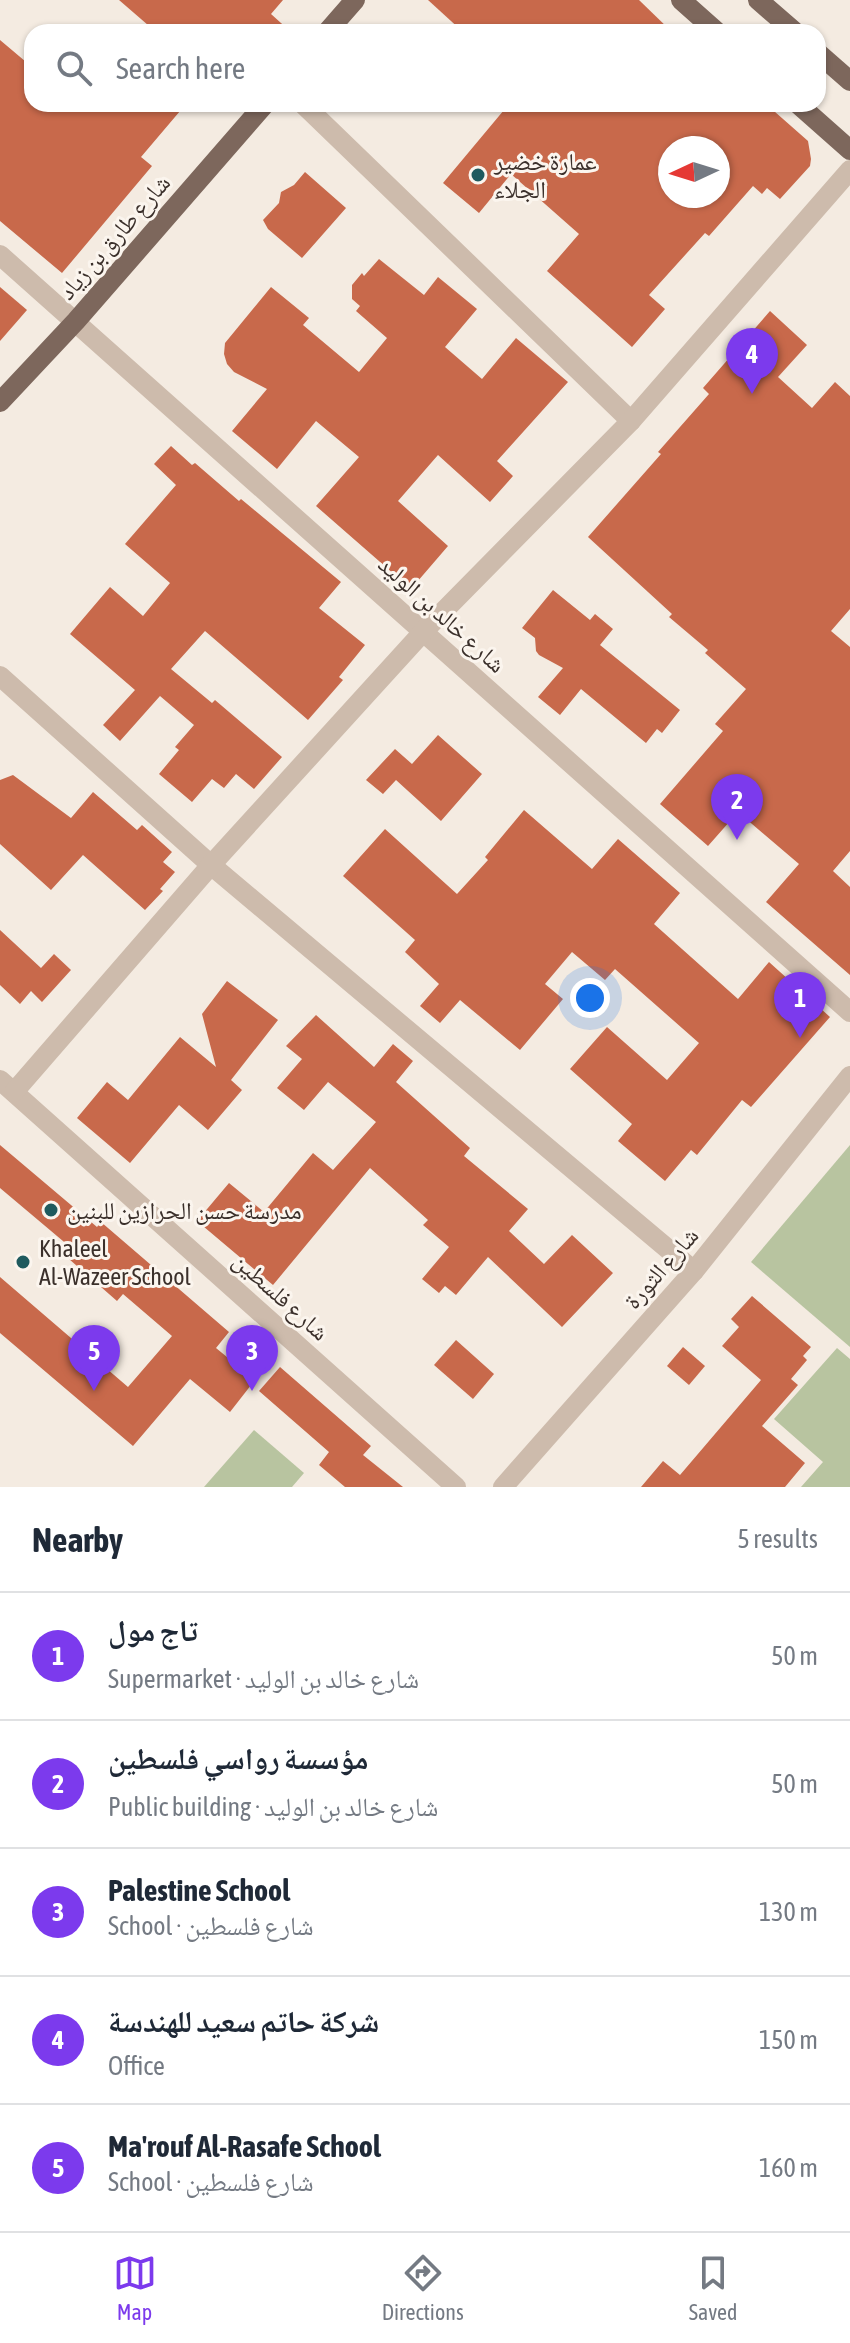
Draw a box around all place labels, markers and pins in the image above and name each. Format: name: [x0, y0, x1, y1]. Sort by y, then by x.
place label: عمارة خضير الجلاء: [493, 148, 597, 203]
marker: عمارة خضير الجلاء: [469, 166, 487, 184]
pin: 4: [726, 328, 778, 394]
pin: 2: [711, 774, 763, 840]
pin: 1: [774, 972, 826, 1038]
place label: مدرسة حسن الحرازين للبنين: [67, 1197, 302, 1225]
marker: مدرسة حسن الحرازين للبنين: [42, 1201, 60, 1219]
place label: Khaleel Al-Wazeer School: [39, 1235, 192, 1290]
marker: Khaleel Al-Wazeer School: [14, 1253, 32, 1271]
pin: 5: [68, 1325, 120, 1391]
pin: 3: [226, 1325, 278, 1391]

